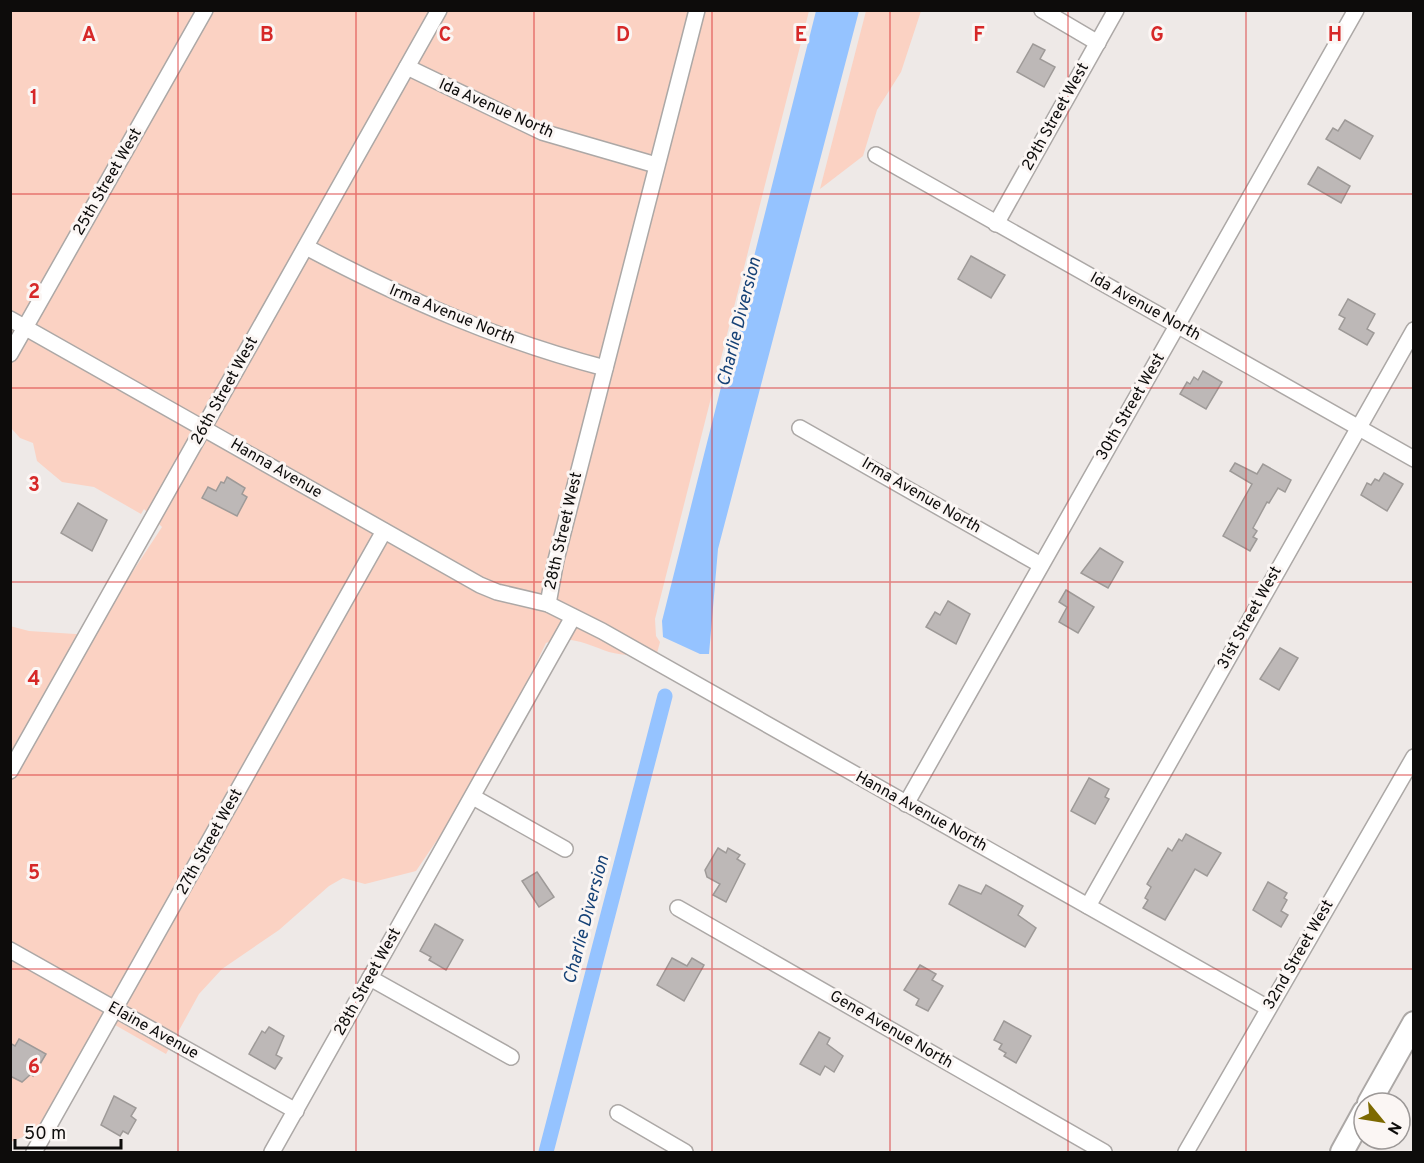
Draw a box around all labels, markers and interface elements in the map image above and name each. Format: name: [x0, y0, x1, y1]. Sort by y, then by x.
text: A: [82, 23, 96, 49]
text: B: [260, 23, 274, 49]
text: C: [439, 23, 451, 49]
text: D: [616, 23, 630, 49]
text: E: [795, 23, 807, 49]
text: F: [973, 23, 985, 49]
text: G: [1150, 23, 1164, 49]
text: H: [1328, 23, 1342, 49]
street label: 29th Street West: [1018, 60, 1094, 174]
street label: Ida Avenue North: [435, 75, 557, 143]
text: 1: [30, 86, 38, 112]
street label: 25th Street West: [69, 125, 147, 239]
water label: Charlie Diversion: [713, 255, 767, 389]
street label: Ida Avenue North: [1086, 268, 1204, 346]
text: 2: [28, 280, 40, 306]
street label: Irma Avenue North: [386, 281, 518, 349]
street label: 26th Street West: [187, 334, 263, 448]
street label: 30th Street West: [1092, 350, 1170, 464]
street label: Hanna Avenue: [227, 435, 325, 503]
street label: Irma Avenue North: [858, 454, 984, 538]
street label: 28th Street West: [541, 470, 587, 592]
text: 3: [28, 473, 40, 499]
street label: 31st Street West: [1213, 563, 1287, 673]
text: 4: [28, 667, 40, 693]
street label: Hanna Avenue North: [851, 767, 991, 857]
street label: 27th Street West: [173, 785, 247, 899]
water label: Charlie Diversion: [559, 853, 615, 987]
text: 5: [28, 861, 40, 887]
street label: 32nd Street West: [1259, 896, 1339, 1014]
street label: 28th Street West: [330, 925, 406, 1039]
street label: Gene Avenue North: [826, 986, 956, 1074]
street label: Elaine Avenue: [104, 998, 202, 1064]
text: 6: [28, 1055, 40, 1081]
north arrow: [1352, 1091, 1412, 1151]
scale bar: [15, 1112, 122, 1150]
text: N: [1382, 1118, 1405, 1137]
text: 50 m: [24, 1123, 66, 1146]

